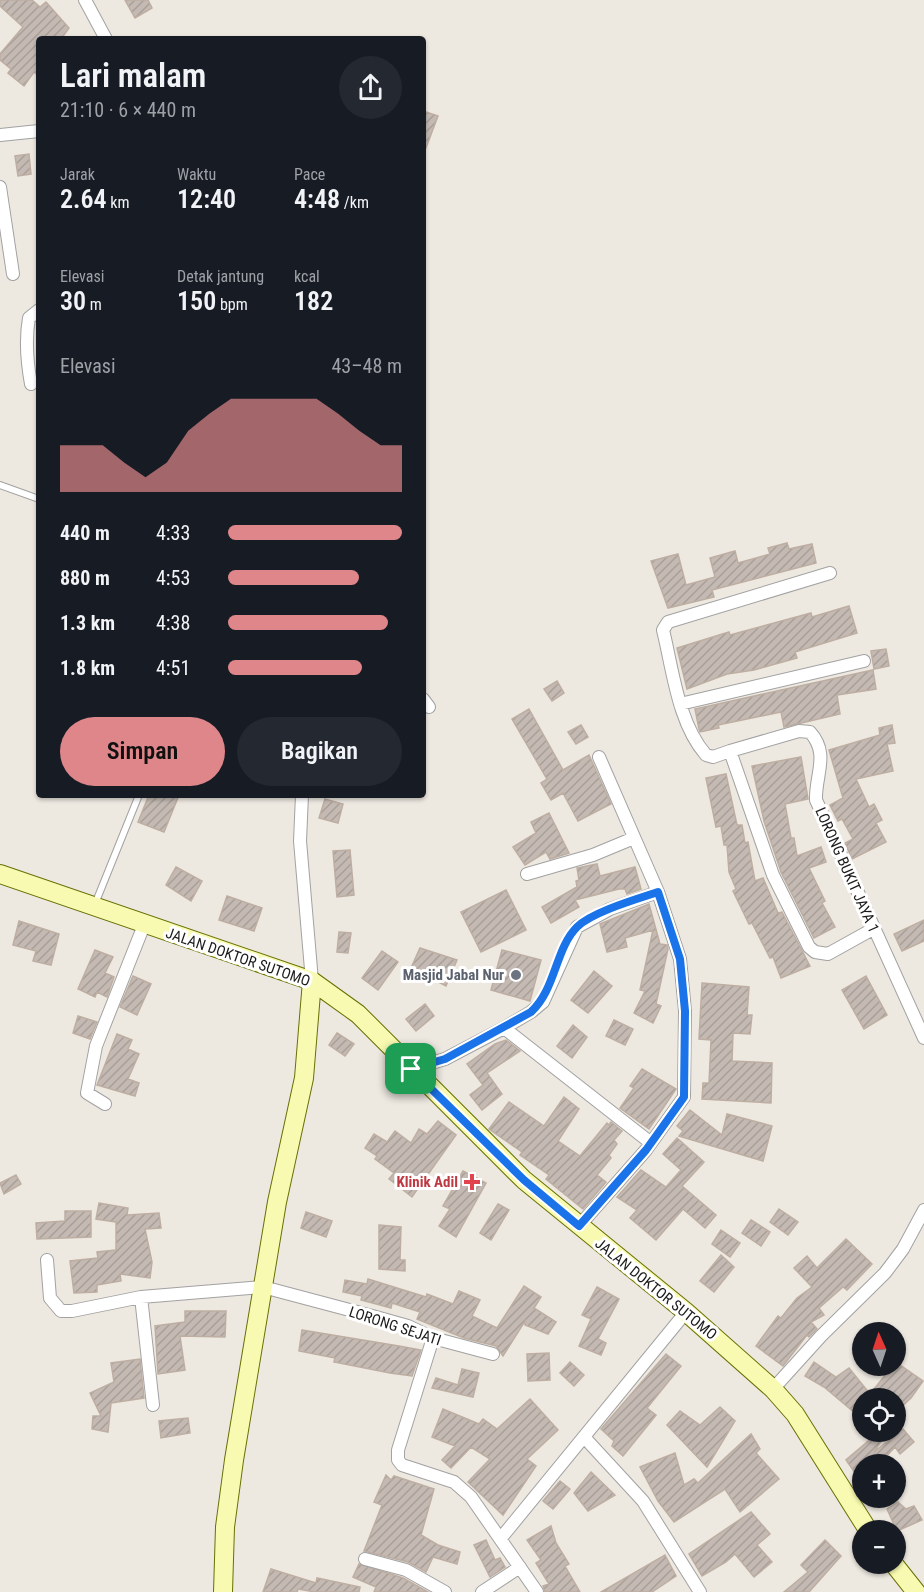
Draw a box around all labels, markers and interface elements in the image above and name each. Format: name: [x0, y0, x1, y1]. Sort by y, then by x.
text: Lari malam: [60, 56, 206, 95]
button: share: [339, 56, 402, 119]
text: 21:10 · 6 × 440 m: [60, 98, 196, 122]
text: Jarak: [60, 165, 95, 184]
text: Waktu: [177, 165, 216, 184]
text: Pace: [294, 165, 325, 184]
text: 2.64: [60, 184, 107, 214]
text: 12:40: [177, 184, 236, 214]
text: 4:48: [294, 184, 340, 214]
text: km: [107, 193, 130, 212]
text: /km: [340, 193, 369, 212]
text: Elevasi: [60, 267, 104, 286]
text: Detak jantung: [177, 267, 264, 286]
text: kcal: [294, 267, 320, 286]
text: 30: [60, 286, 86, 316]
text: 150: [177, 286, 216, 316]
text: 182: [294, 286, 333, 316]
text: m: [86, 295, 102, 314]
text: bpm: [216, 295, 248, 314]
text: Elevasi: [60, 354, 115, 378]
text: 43–48 m: [331, 354, 402, 378]
text: 440 m: [60, 521, 110, 545]
text: 4:33: [156, 521, 190, 545]
text: 880 m: [60, 566, 110, 590]
text: 4:53: [156, 566, 190, 590]
text: 1.3 km: [60, 611, 115, 635]
text: 4:38: [156, 611, 190, 635]
text: 1.8 km: [60, 656, 115, 680]
text: 4:51: [156, 656, 190, 680]
button: Simpan: [60, 717, 225, 786]
button: Bagikan: [237, 717, 402, 786]
street label: LORONG BUKIT JAYA 1: [811, 805, 883, 935]
street label: JALAN DOKTOR SUTOMO: [164, 924, 312, 990]
place label: Masjid Jabal Nur: [403, 966, 504, 984]
marker: Masjid Jabal Nur: [509, 968, 523, 982]
pin: [385, 1043, 436, 1094]
icon: arrive: [394, 1052, 427, 1085]
place label: Klinik Adil: [396, 1173, 458, 1191]
marker: Klinik Adil: [463, 1173, 481, 1191]
street label: JALAN DOKTOR SUTOMO: [592, 1234, 720, 1344]
street label: LORONG SEJATI: [347, 1303, 443, 1349]
north arrow: [852, 1322, 906, 1376]
map controls: [852, 1322, 906, 1574]
button: locate: [852, 1388, 906, 1442]
button: +: [852, 1454, 906, 1508]
button: −: [852, 1520, 906, 1574]

